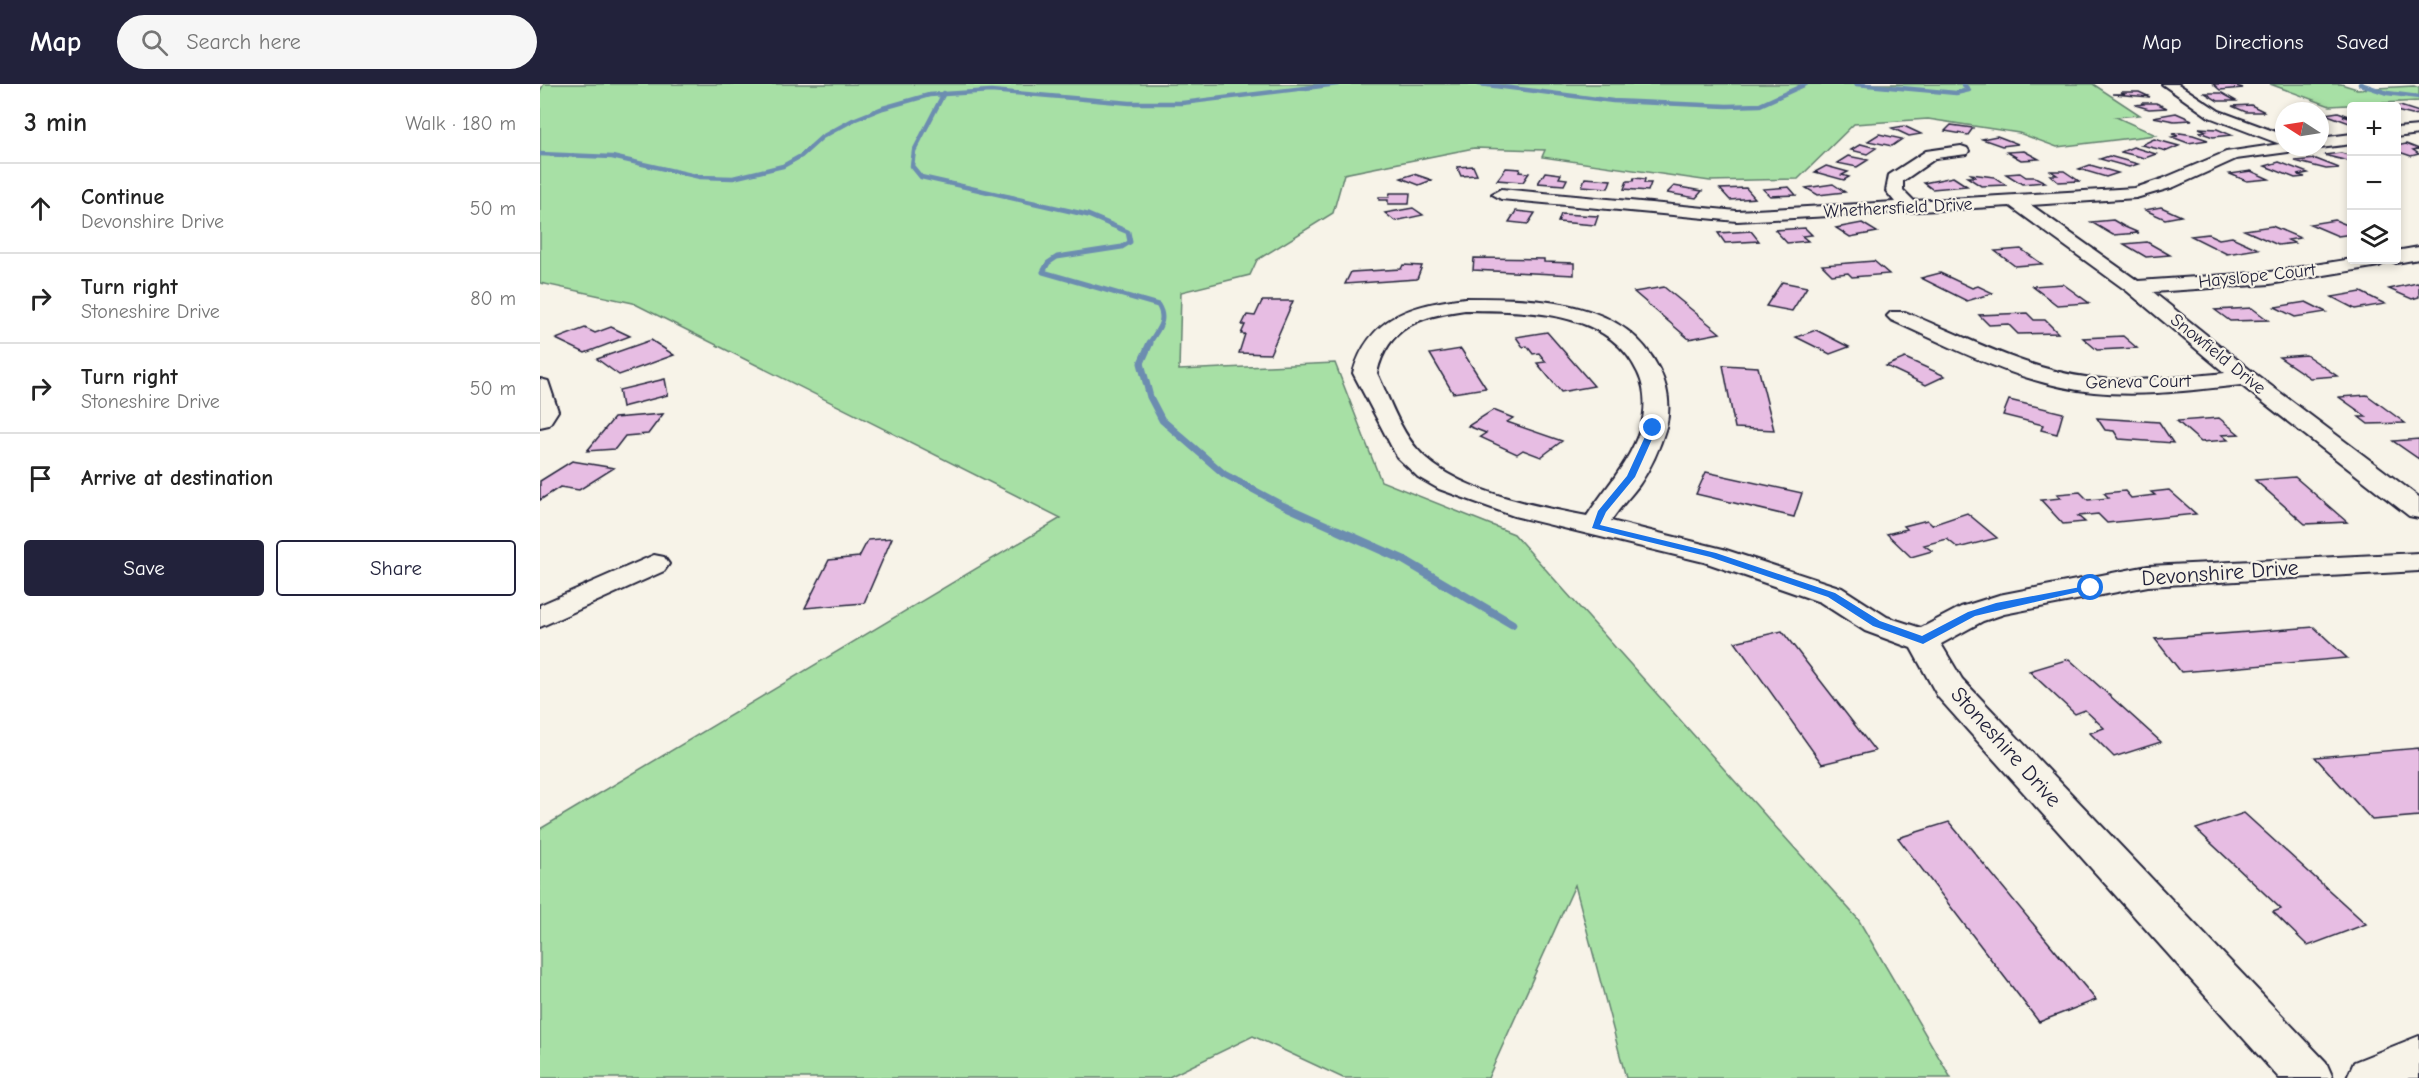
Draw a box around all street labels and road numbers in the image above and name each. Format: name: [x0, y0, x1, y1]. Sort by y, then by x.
street label: Whethersfield Drive: [1823, 194, 1973, 222]
street label: Hayslope Court: [2197, 259, 2318, 293]
street label: Snowfield Drive: [2166, 309, 2270, 399]
street label: Geneva Court: [2085, 371, 2192, 393]
street label: Devonshire Drive: [2141, 555, 2299, 591]
street label: Stoneshire Drive: [1945, 682, 2067, 812]

